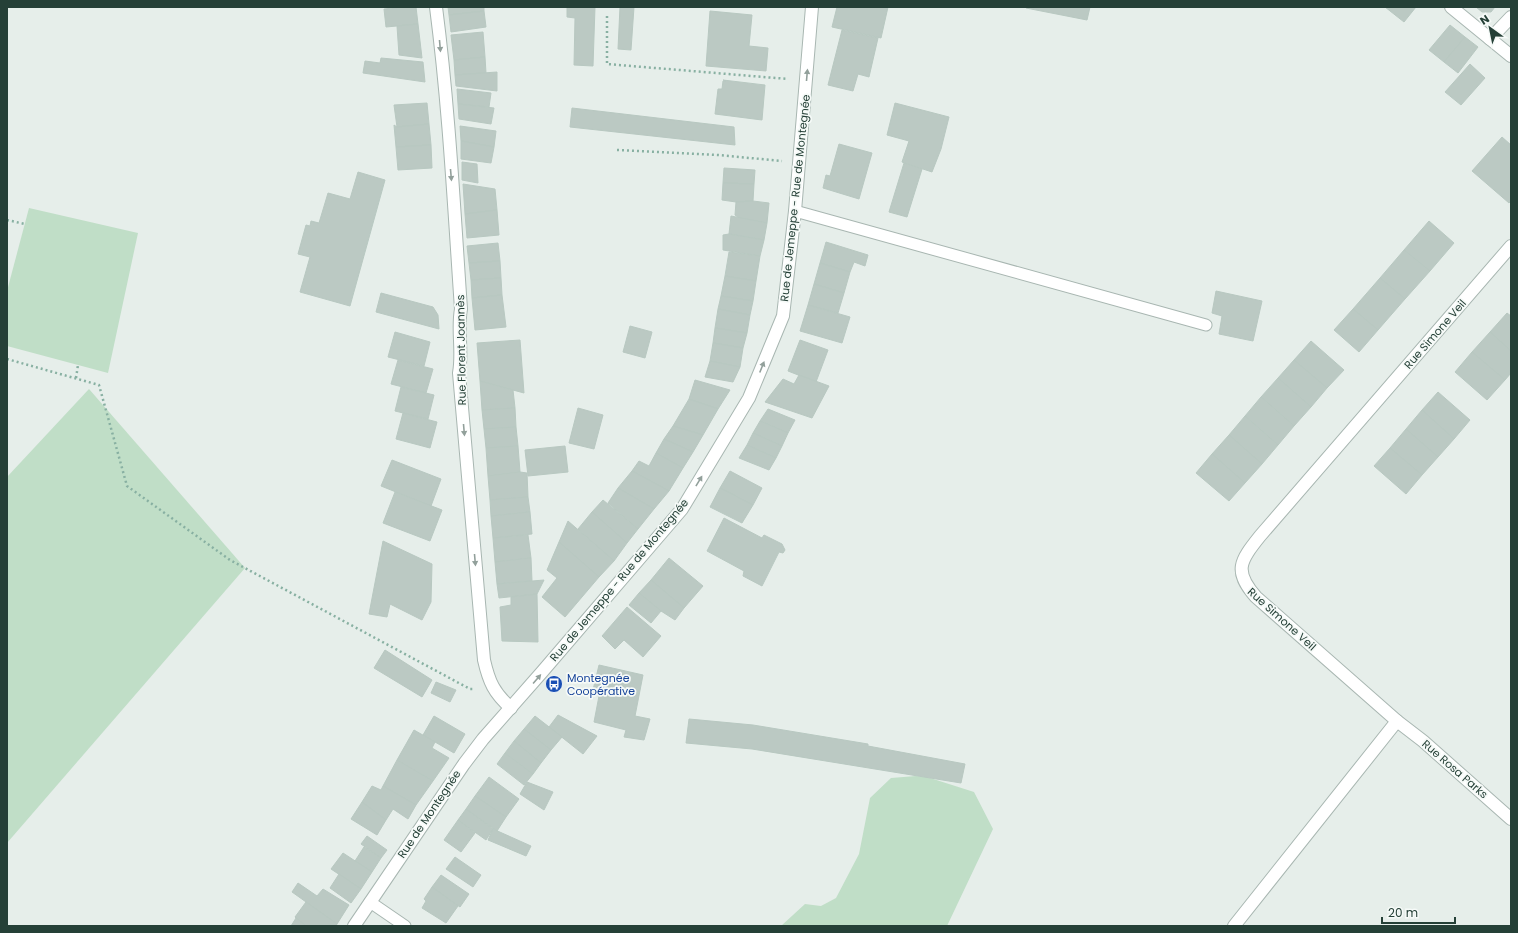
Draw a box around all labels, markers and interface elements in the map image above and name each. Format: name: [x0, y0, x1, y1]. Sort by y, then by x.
north arrow: [1470, 8, 1510, 48]
text: N: [1477, 11, 1492, 29]
one-way arrow: [437, 40, 444, 52]
one-way arrow: [803, 69, 810, 81]
street label: Rue de Jemeppe - Rue de Montegnée: [776, 93, 814, 302]
one-way arrow: [448, 169, 455, 181]
street label: Rue Florent Joannès: [452, 294, 470, 405]
street label: Rue Simone Veil: [1400, 296, 1470, 372]
one-way arrow: [759, 361, 765, 373]
one-way arrow: [461, 424, 468, 436]
one-way arrow: [695, 476, 703, 486]
street label: Rue de Jemeppe - Rue de Montegnée: [546, 495, 692, 665]
one-way arrow: [472, 554, 479, 566]
street label: Rue Simone Veil: [1244, 584, 1320, 654]
place label: Montegnée Coopérative: [567, 670, 635, 699]
one-way arrow: [532, 674, 541, 683]
bus stop icon: Montegnée Coopérative: [544, 674, 564, 694]
street label: Rue Rosa Parks: [1419, 736, 1492, 802]
street label: Rue de Montegnée: [394, 767, 465, 861]
scale bar: [1382, 899, 1455, 925]
text: 20 m: [1388, 904, 1418, 921]

